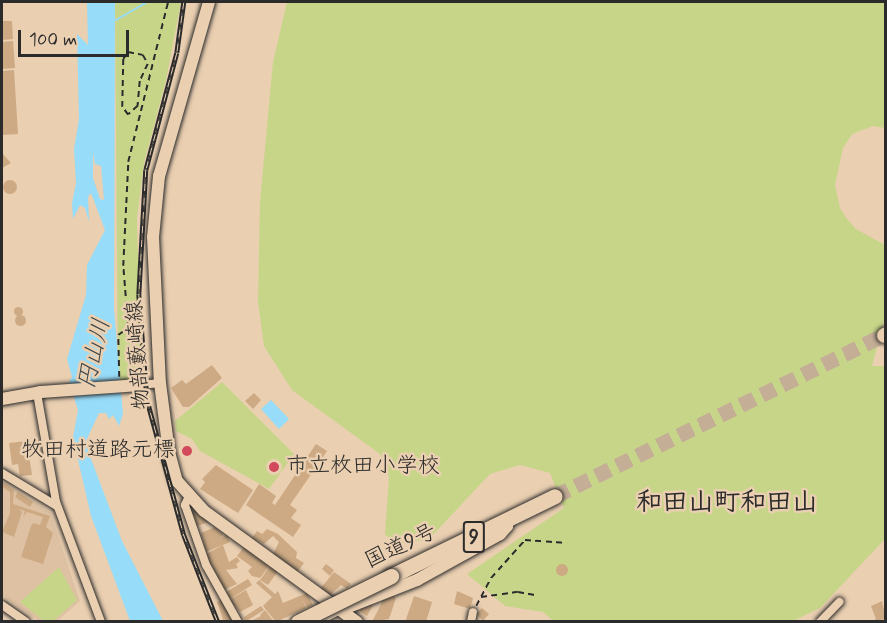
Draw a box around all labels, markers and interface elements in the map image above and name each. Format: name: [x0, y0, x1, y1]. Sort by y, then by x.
scale bar: [21, 18, 132, 56]
text: 100 m: [29, 28, 77, 52]
street label: 物部藪崎線: [122, 299, 156, 411]
water label: 円山川: [73, 316, 117, 392]
place label: 牧田村道路元標: [21, 438, 175, 464]
marker: 牧田村道路元標: [180, 444, 194, 458]
place label: 市立枚田小学校: [286, 454, 440, 480]
marker: 市立枚田小学校: [267, 460, 281, 474]
district label: 和田山町和田山: [636, 488, 818, 520]
street label: 国道9号: [361, 519, 441, 575]
road number: 9: [462, 519, 486, 555]

